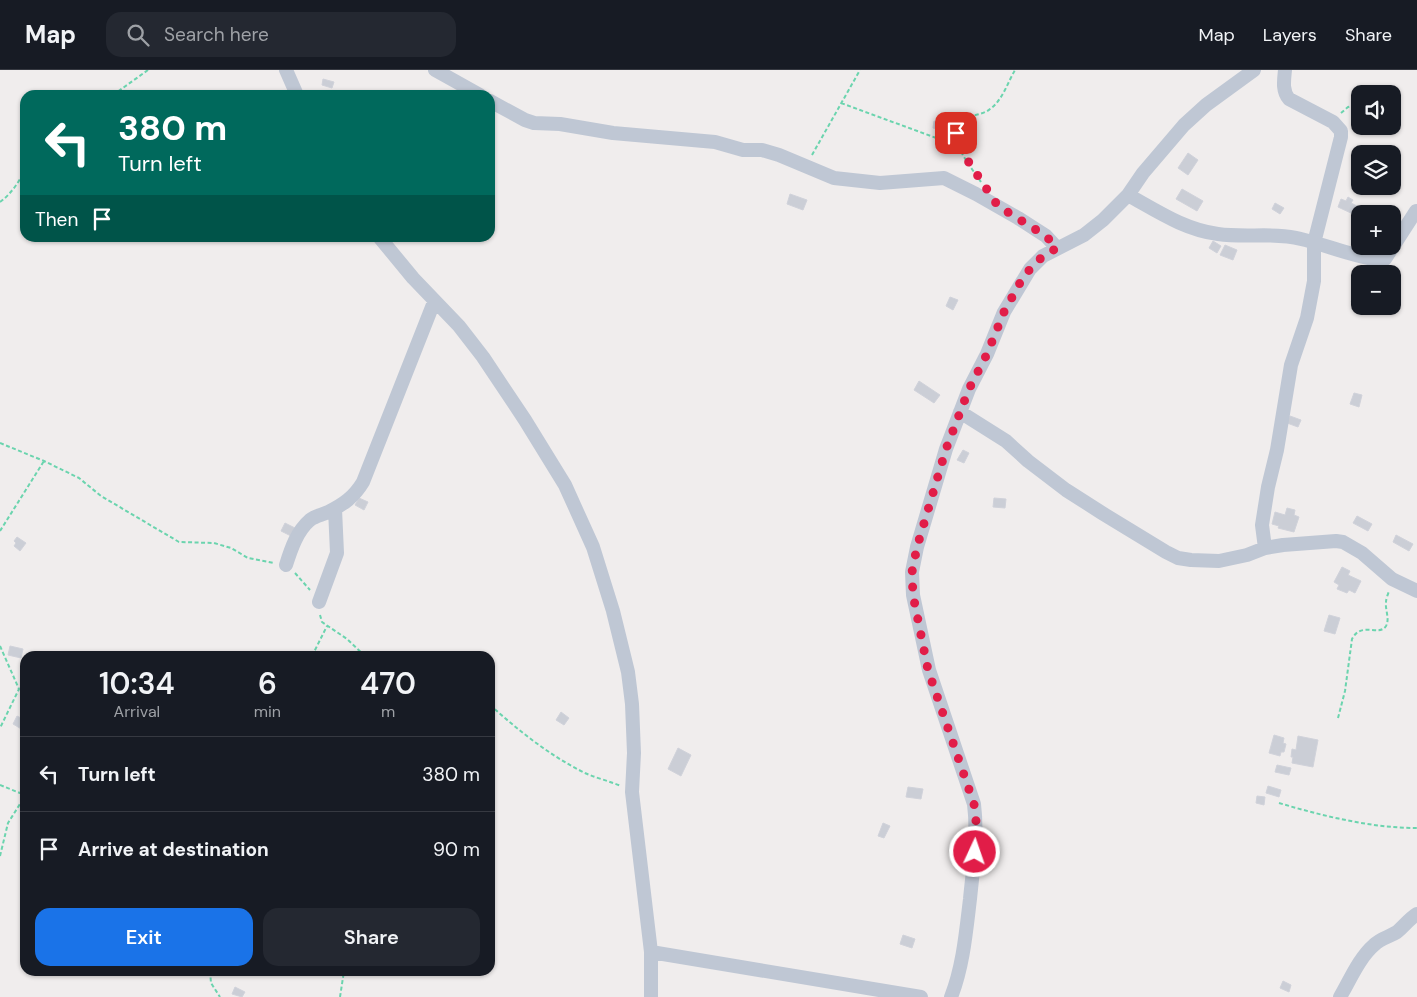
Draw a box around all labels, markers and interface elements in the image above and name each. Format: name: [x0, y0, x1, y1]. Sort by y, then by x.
search box: [106, 12, 456, 57]
text: Map: [25, 19, 76, 50]
icon: search: [124, 21, 152, 49]
text: Search here: [164, 22, 269, 47]
text: Map: [1199, 23, 1235, 47]
text: Layers: [1263, 23, 1317, 47]
text: Share: [1345, 23, 1392, 47]
map controls: [1351, 85, 1401, 315]
button: sound: [1351, 85, 1401, 135]
text: 380 m: [118, 105, 227, 151]
icon: left: [35, 110, 100, 175]
pin: [935, 112, 977, 154]
icon: arrive: [942, 119, 970, 147]
button: layers: [1351, 145, 1401, 195]
text: Turn left: [118, 149, 202, 178]
icon: arrive: [88, 205, 116, 233]
button: +: [1351, 205, 1401, 255]
text: Then: [35, 207, 78, 232]
button: −: [1351, 265, 1401, 315]
text: 10:34: [99, 664, 175, 703]
text: 6: [258, 664, 277, 703]
text: 470: [360, 664, 416, 703]
text: Arrival: [114, 701, 160, 722]
text: min: [254, 701, 281, 722]
text: m: [381, 701, 395, 722]
icon: left: [35, 760, 63, 788]
text: Turn left: [78, 762, 156, 787]
text: 380 m: [422, 762, 480, 787]
position arrow: [948, 825, 1000, 877]
icon: arrive: [35, 835, 63, 863]
text: Arrive at destination: [78, 837, 269, 862]
text: 90 m: [433, 837, 480, 862]
button: Exit: [35, 908, 253, 966]
button: Share: [263, 908, 480, 966]

